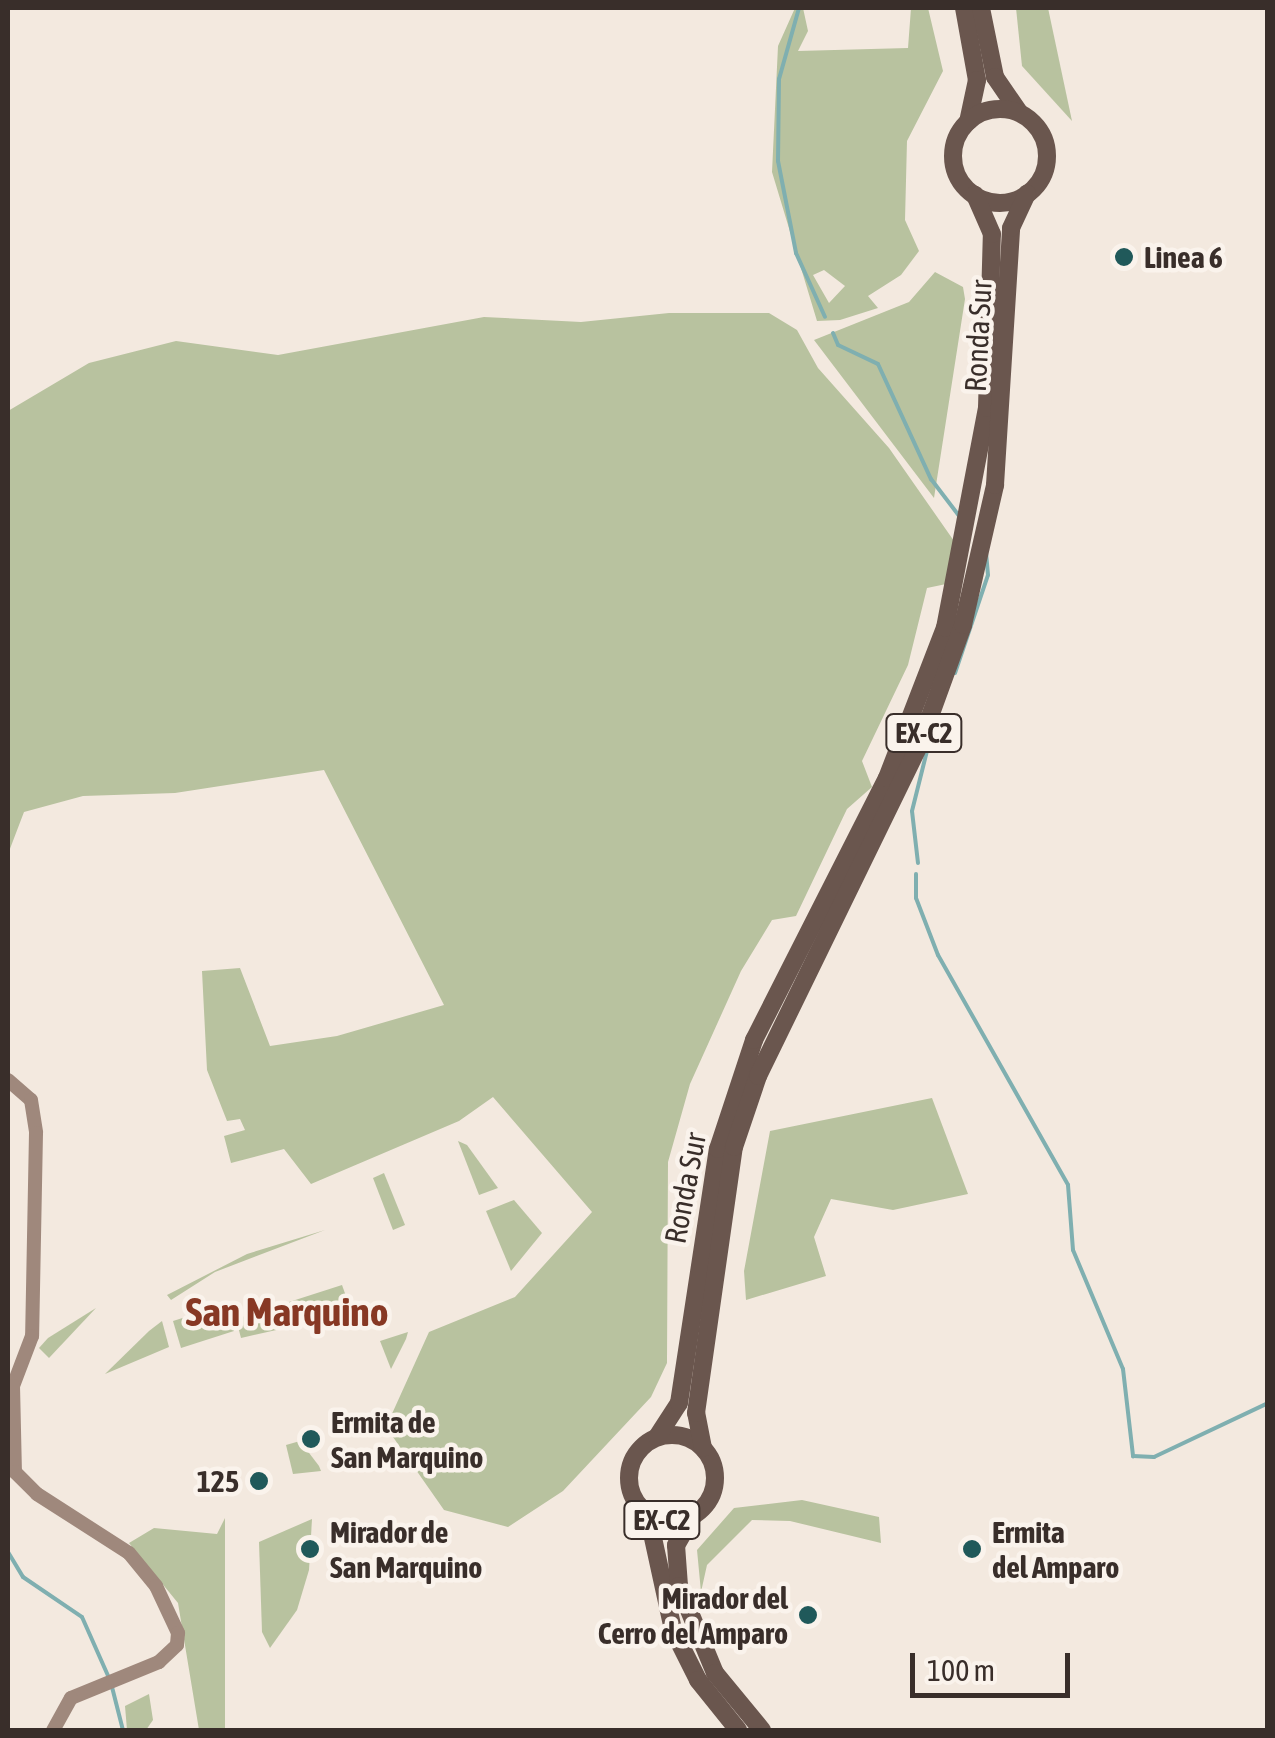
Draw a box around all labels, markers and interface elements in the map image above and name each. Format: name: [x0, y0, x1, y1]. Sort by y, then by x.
place label: Linea 6: [1144, 239, 1223, 275]
marker: Linea 6: [1113, 246, 1135, 268]
street label: Ronda Sur: [957, 279, 999, 393]
road number: EX-C2: [884, 710, 964, 756]
street label: Ronda Sur: [657, 1130, 713, 1246]
district label: San Marquino: [185, 1288, 389, 1336]
place label: Ermita de San Marquino: [331, 1404, 483, 1474]
marker: Ermita de San Marquino: [300, 1428, 322, 1450]
place label: 125: [197, 1463, 239, 1499]
marker: 125: [248, 1470, 270, 1492]
road number: EX-C2: [622, 1497, 702, 1543]
place label: Mirador de San Marquino: [330, 1514, 482, 1584]
place label: Ermita del Amparo: [992, 1514, 1119, 1584]
marker: Mirador de San Marquino: [299, 1538, 321, 1560]
marker: Ermita del Amparo: [961, 1538, 983, 1560]
place label: Mirador del Cerro del Amparo: [598, 1580, 788, 1650]
marker: Mirador del Cerro del Amparo: [797, 1604, 819, 1626]
scale bar: [915, 1633, 1075, 1695]
text: 100 m: [927, 1653, 995, 1687]

